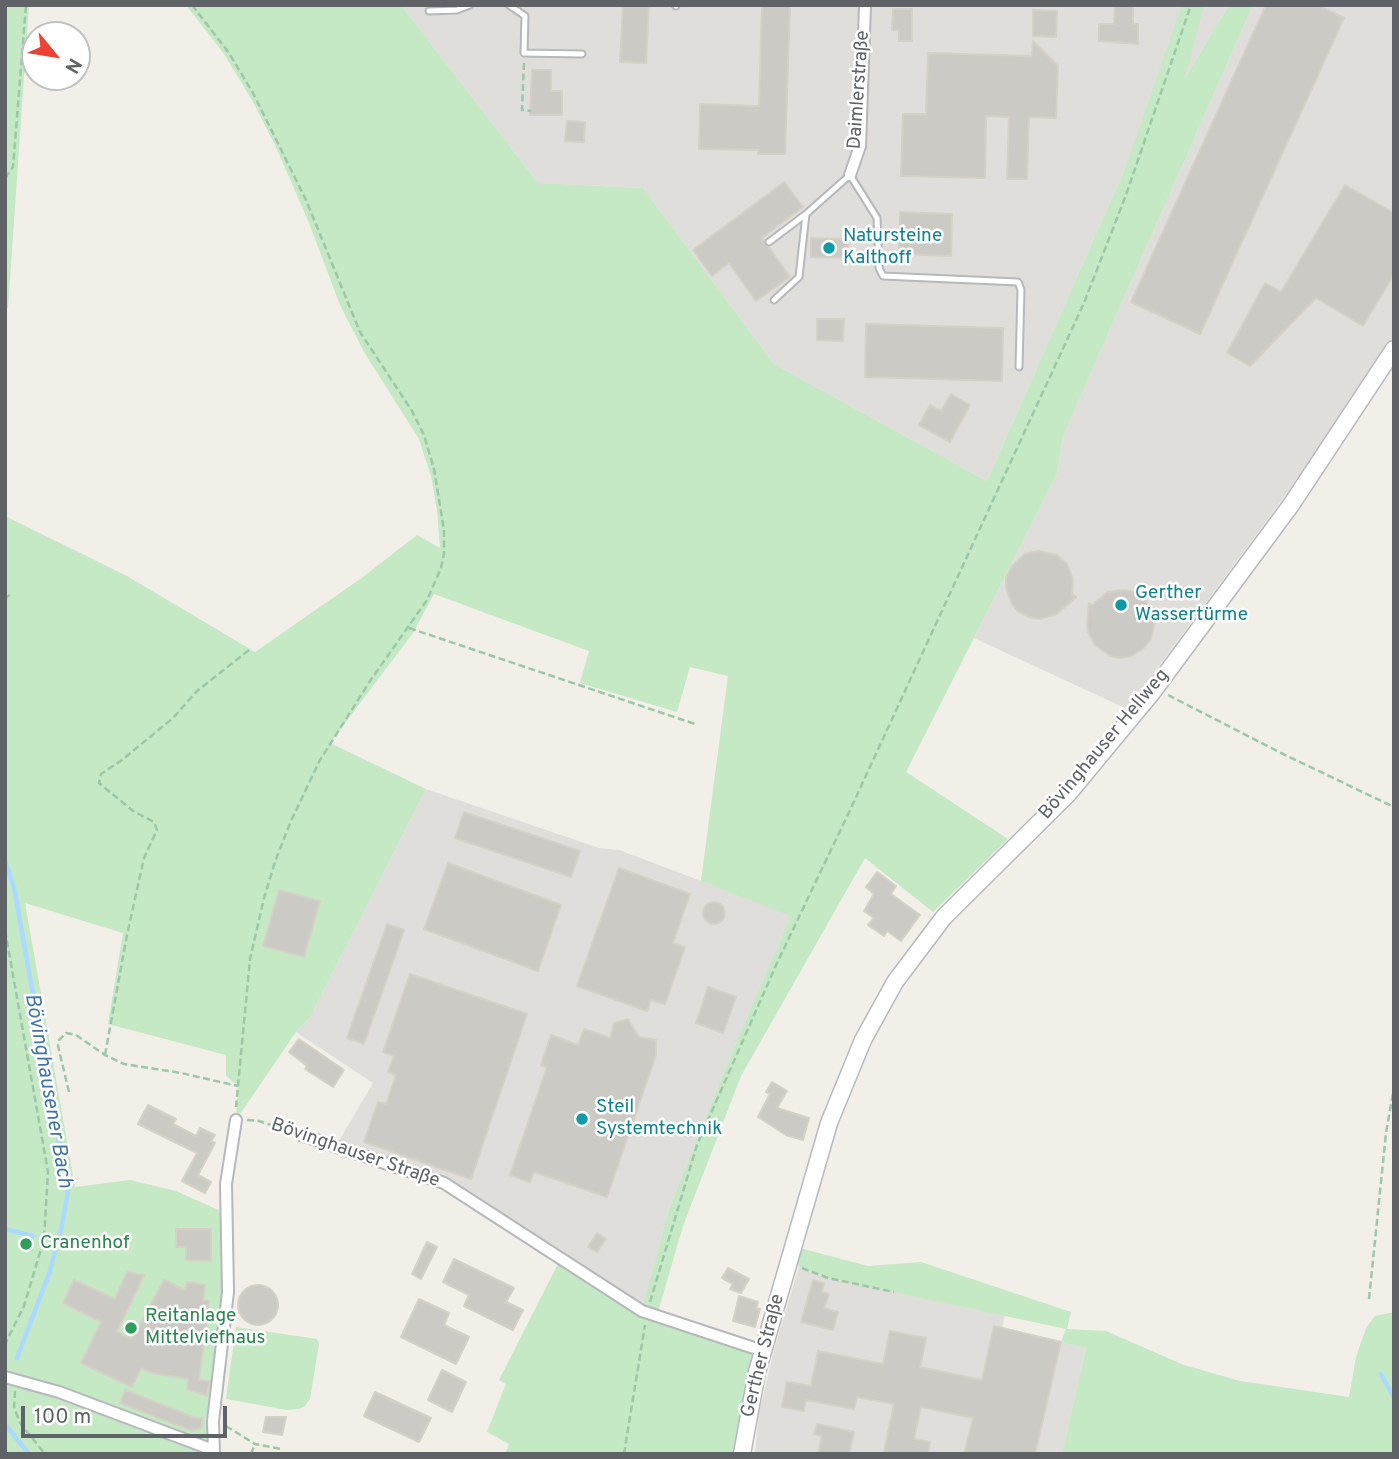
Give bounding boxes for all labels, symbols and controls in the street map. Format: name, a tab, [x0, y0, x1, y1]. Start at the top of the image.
north arrow	[21, 21, 91, 91]
street label: Daimlerstraße	[844, 30, 876, 150]
text: N	[59, 54, 86, 77]
place label: Natursteine Kalthoff	[843, 226, 942, 270]
marker: Natursteine Kalthoff	[821, 240, 837, 256]
place label: Gerther Wassertürme	[1135, 583, 1248, 627]
marker: Gerther Wassertürme	[1113, 597, 1129, 613]
street label: Bövinghauser Hellweg	[1035, 665, 1175, 825]
water label: Bövinghausener Bach	[17, 992, 77, 1190]
place label: Steil Systemtechnik	[596, 1097, 722, 1141]
marker: Steil Systemtechnik	[574, 1111, 590, 1127]
street label: Bövinghauser Straße	[268, 1114, 442, 1194]
place label: Cranenhof	[40, 1233, 129, 1255]
marker: Cranenhof	[18, 1236, 34, 1252]
street label: Gerther Straße	[738, 1292, 790, 1420]
place label: Reitanlage Mittelviefhaus	[145, 1306, 265, 1350]
marker: Reitanlage Mittelviefhaus	[123, 1320, 139, 1336]
scale bar	[24, 1392, 231, 1436]
text: 100 m	[34, 1404, 91, 1431]

